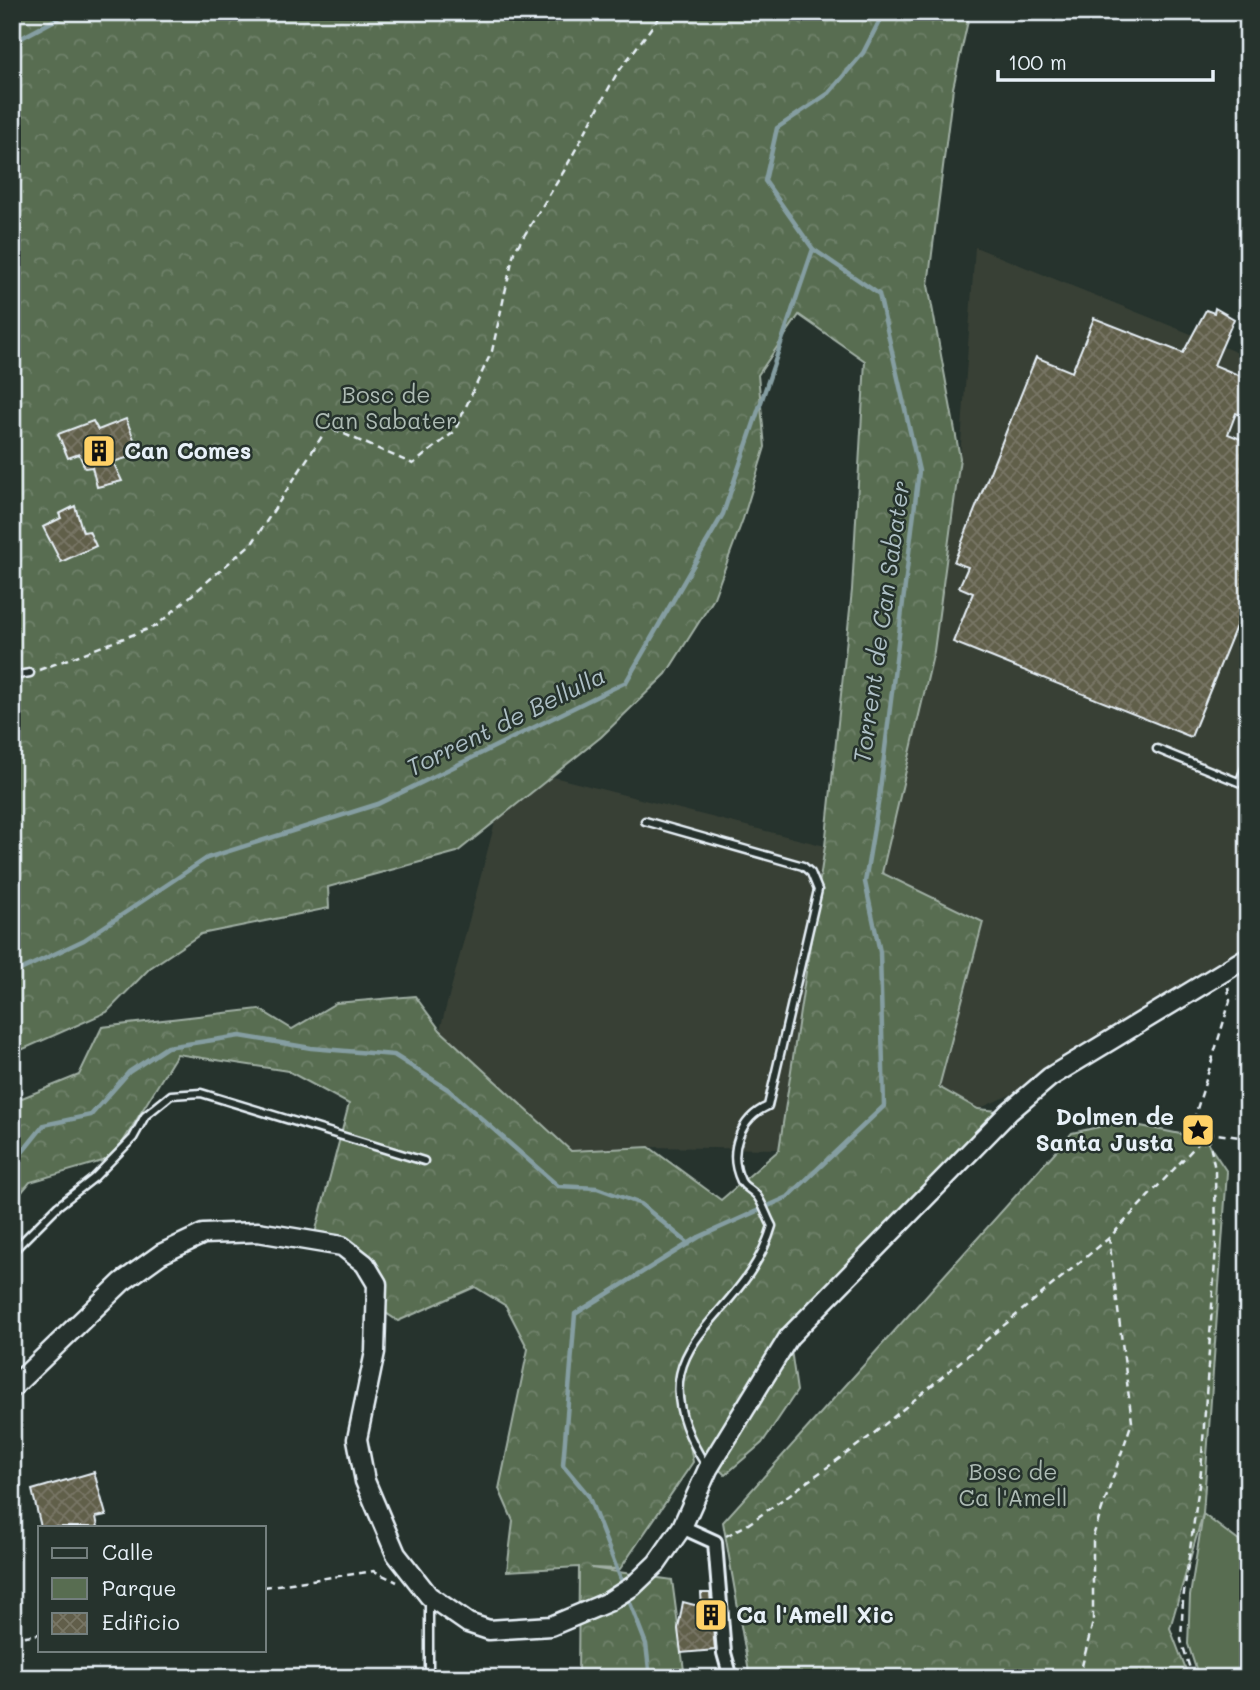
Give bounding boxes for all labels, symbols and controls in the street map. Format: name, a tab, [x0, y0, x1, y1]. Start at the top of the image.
scale bar	[998, 38, 1213, 82]
text: 100 m	[1008, 48, 1067, 75]
park label: Bosc de Can Sabater	[314, 379, 458, 435]
building icon: Can Comes	[80, 432, 118, 470]
place label: Can Comes	[124, 435, 251, 465]
water label: Torrent de Can Sabater	[845, 478, 916, 765]
water label: Torrent de Bellulla	[401, 659, 610, 782]
place label: Dolmen de Santa Justa	[1035, 1101, 1174, 1157]
place icon: Dolmen de Santa Justa	[1179, 1111, 1217, 1149]
park label: Bosc de Ca l'Amell	[959, 1456, 1068, 1512]
legend	[38, 1526, 266, 1652]
text: Calle	[102, 1538, 154, 1565]
text: Parque	[102, 1574, 176, 1601]
building icon: Ca l'Amell Xic	[692, 1596, 730, 1634]
place label: Ca l'Amell Xic	[736, 1599, 894, 1629]
text: Edificio	[102, 1608, 180, 1635]

